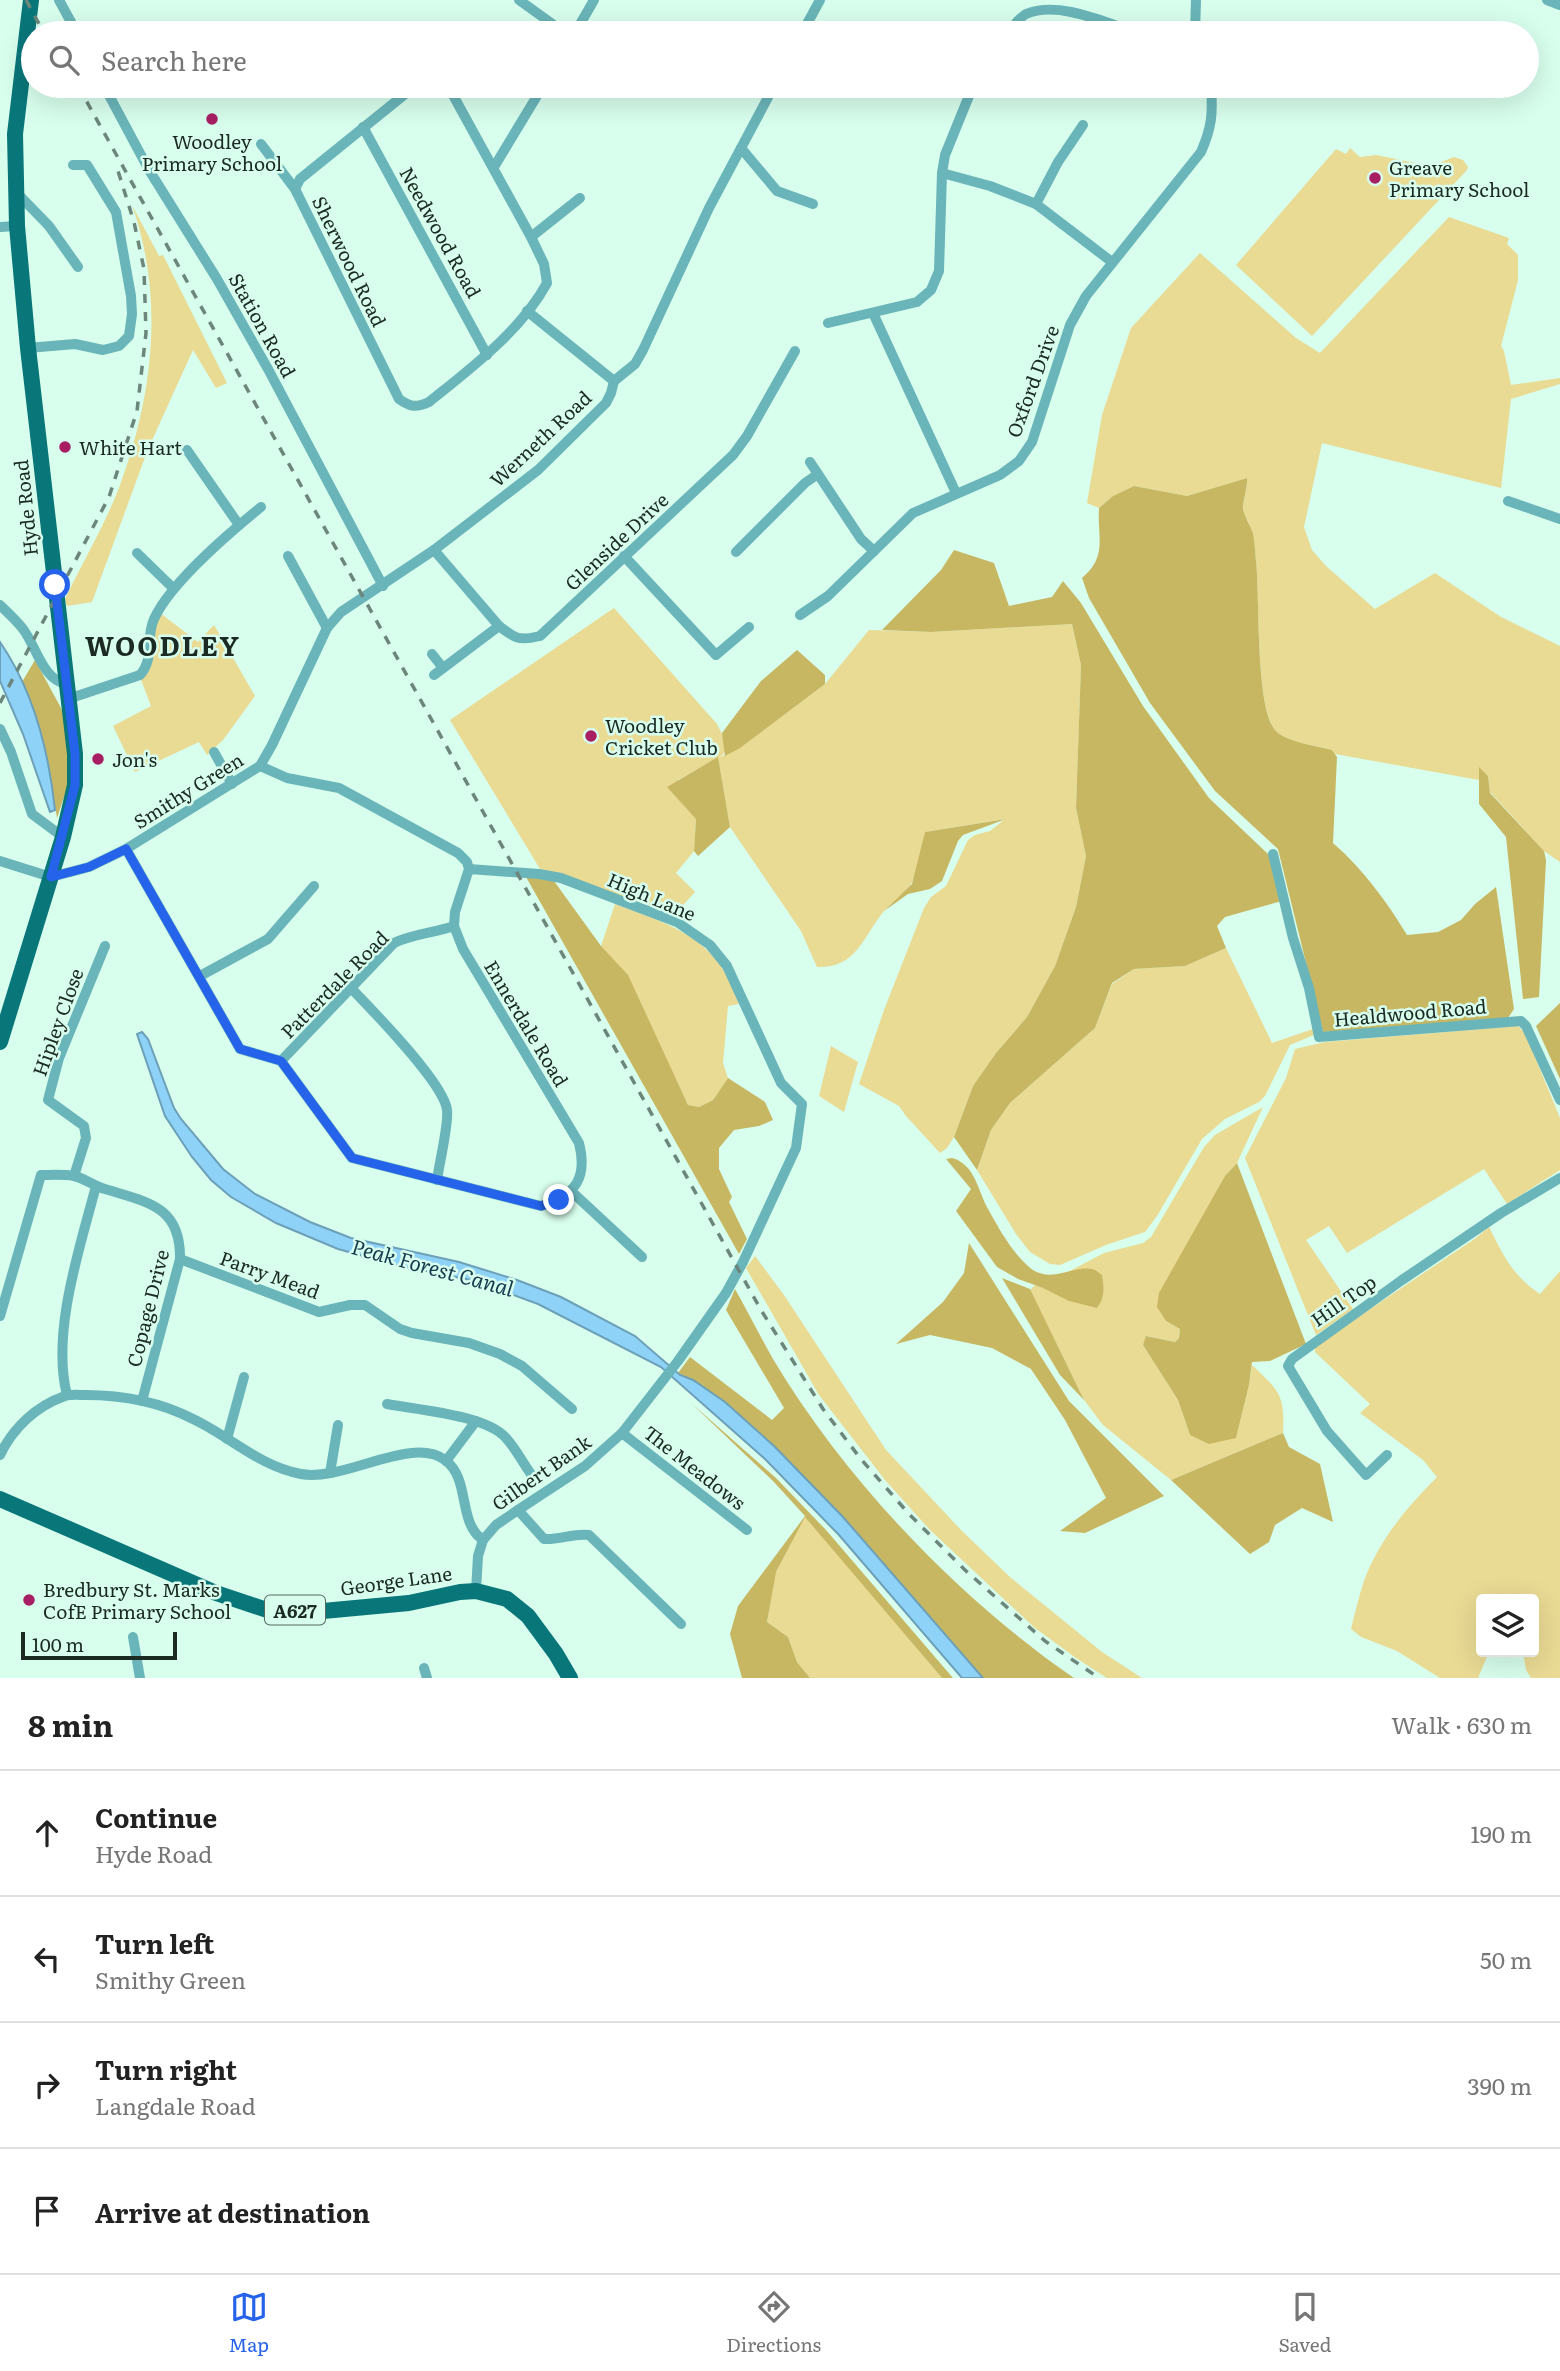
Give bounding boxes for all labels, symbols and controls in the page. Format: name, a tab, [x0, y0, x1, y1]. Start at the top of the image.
search box	[21, 21, 1539, 98]
text: Search here	[101, 40, 247, 79]
icon: search	[45, 41, 83, 79]
marker: Woodley Primary School	[204, 111, 220, 127]
place label: Woodley Primary School	[142, 127, 282, 177]
place label: Greave Primary School	[1389, 153, 1530, 203]
street label: Needwood Road	[393, 161, 489, 303]
marker: Greave Primary School	[1367, 170, 1383, 186]
street label: Sherwood Road	[306, 191, 394, 331]
street label: Station Road	[223, 268, 303, 383]
street label: Oxford Drive	[999, 321, 1065, 441]
street label: Werneth Road	[483, 383, 597, 493]
place label: White Hart	[79, 433, 182, 461]
marker: White Hart	[57, 439, 73, 455]
street label: Hyde Road	[6, 458, 44, 558]
street label: Glenside Drive	[558, 486, 674, 596]
route start	[39, 569, 70, 600]
district label: WOODLEY	[85, 625, 241, 664]
place label: Woodley Cricket Club	[605, 711, 718, 761]
marker: Woodley Cricket Club	[583, 728, 599, 744]
place label: Jon's	[112, 745, 157, 773]
street label: Smithy Green	[128, 745, 248, 835]
marker: Jon's	[90, 751, 106, 767]
street label: High Lane	[603, 865, 701, 927]
street label: Patterdale Road	[274, 923, 395, 1044]
street label: Ennerdale Road	[478, 954, 576, 1092]
street label: Hipley Close	[25, 964, 89, 1080]
street label: Healdwood Road	[1332, 991, 1488, 1033]
route end	[543, 1184, 574, 1215]
water label: Peak Forest Canal	[348, 1229, 518, 1303]
street label: Parry Mead	[216, 1243, 324, 1305]
street label: Copage Drive	[119, 1246, 175, 1370]
street label: Hill Top	[1305, 1267, 1381, 1333]
street label: The Meadows	[638, 1418, 752, 1516]
street label: Gilbert Bank	[486, 1427, 597, 1517]
street label: George Lane	[338, 1558, 454, 1602]
place label: Bredbury St. Marks CofE Primary School	[43, 1575, 231, 1625]
marker: Bredbury St. Marks CofE Primary School	[21, 1592, 37, 1608]
map controls	[1476, 1594, 1539, 1657]
button: layers	[1476, 1594, 1539, 1657]
road number: A627	[265, 1596, 325, 1624]
scale bar	[21, 1629, 177, 1661]
text: 100 m	[32, 1630, 84, 1658]
text: 8 min	[28, 1702, 113, 1746]
text: Walk · 630 m	[1391, 1707, 1532, 1741]
text: Continue	[95, 1797, 217, 1836]
icon: ahead	[28, 1814, 66, 1852]
text: 190 m	[1470, 1816, 1532, 1850]
text: Hyde Road	[95, 1836, 212, 1870]
text: Turn left	[95, 1923, 214, 1962]
icon: left	[28, 1940, 66, 1978]
text: 50 m	[1480, 1942, 1532, 1976]
text: Smithy Green	[95, 1962, 246, 1996]
text: Turn right	[95, 2049, 237, 2088]
icon: right	[28, 2066, 66, 2104]
text: 390 m	[1467, 2068, 1532, 2102]
text: Langdale Road	[95, 2088, 256, 2122]
icon: arrive	[28, 2192, 66, 2230]
text: Arrive at destination	[95, 2192, 370, 2231]
tab: Map	[229, 2288, 269, 2358]
tab: Directions	[726, 2288, 821, 2358]
tab: Saved	[1278, 2288, 1331, 2358]

